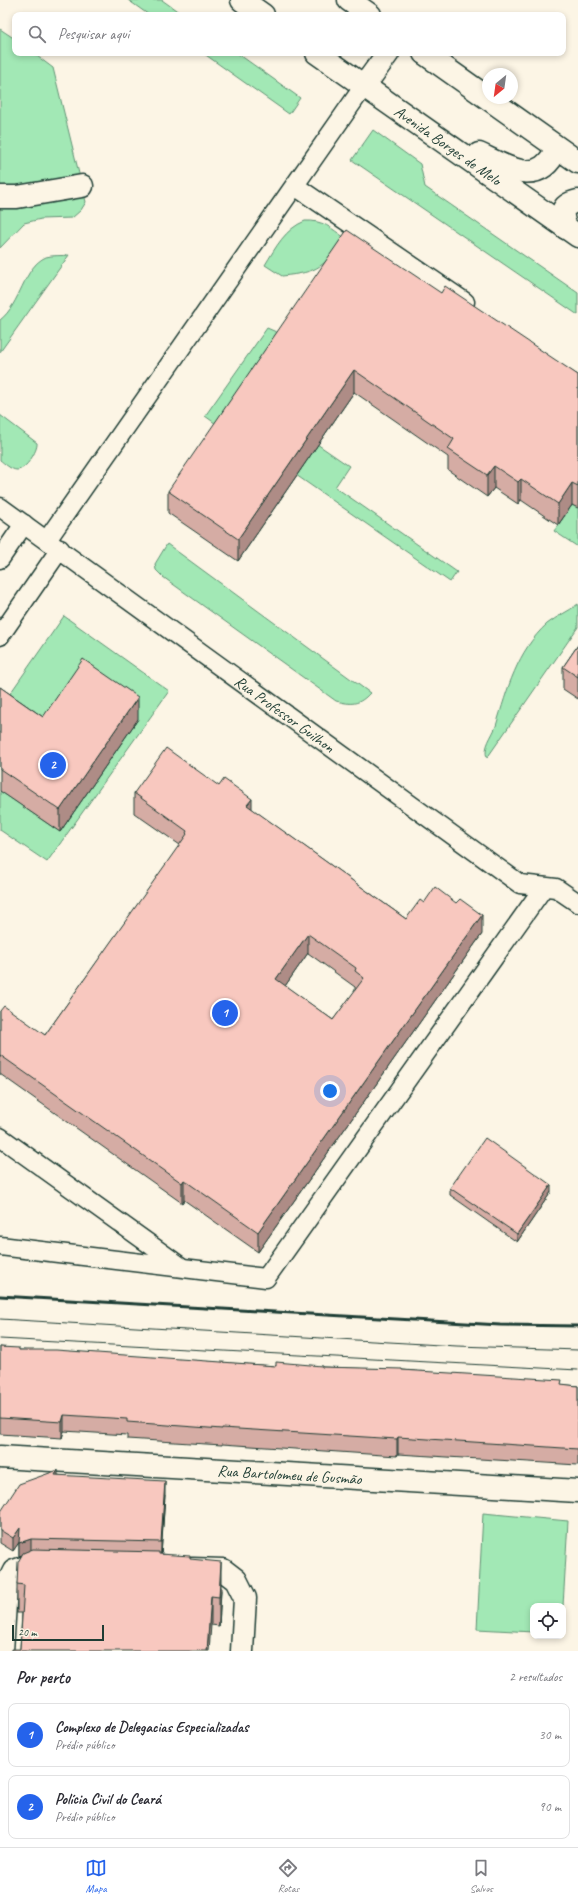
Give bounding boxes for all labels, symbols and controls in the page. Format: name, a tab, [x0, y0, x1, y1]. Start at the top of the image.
search box	[12, 12, 566, 56]
icon: search	[26, 23, 48, 45]
text: Pesquisar aqui	[58, 25, 129, 44]
north arrow	[482, 68, 518, 104]
street label: Avenida Borges de Melo	[390, 101, 507, 191]
street label: Rua Professor Guilhon	[230, 671, 339, 758]
pin: 2	[40, 750, 66, 780]
pin: 1	[212, 998, 238, 1028]
your location	[320, 1081, 340, 1101]
street label: Rua Bartolomeu de Gusmão	[217, 1461, 363, 1489]
map controls	[530, 1603, 566, 1639]
button: locate	[530, 1603, 566, 1639]
scale bar	[12, 1623, 104, 1642]
text: 20 m	[18, 1625, 37, 1639]
text: Por perto	[16, 1667, 70, 1688]
text: 2 resultados	[509, 1669, 562, 1685]
text: Complexo de Delegacias Especializadas	[55, 1718, 248, 1737]
text: 1	[27, 1727, 33, 1743]
text: 30 m	[539, 1727, 561, 1743]
text: Prédio público	[55, 1737, 115, 1753]
text: Polícia Civil do Ceará	[55, 1790, 161, 1809]
text: 2	[27, 1799, 33, 1815]
text: 90 m	[539, 1799, 561, 1815]
text: Prédio público	[55, 1809, 115, 1825]
tab: Mapa	[85, 1857, 107, 1895]
tab: Rotas	[277, 1857, 299, 1895]
tab: Salvos	[470, 1857, 493, 1895]

